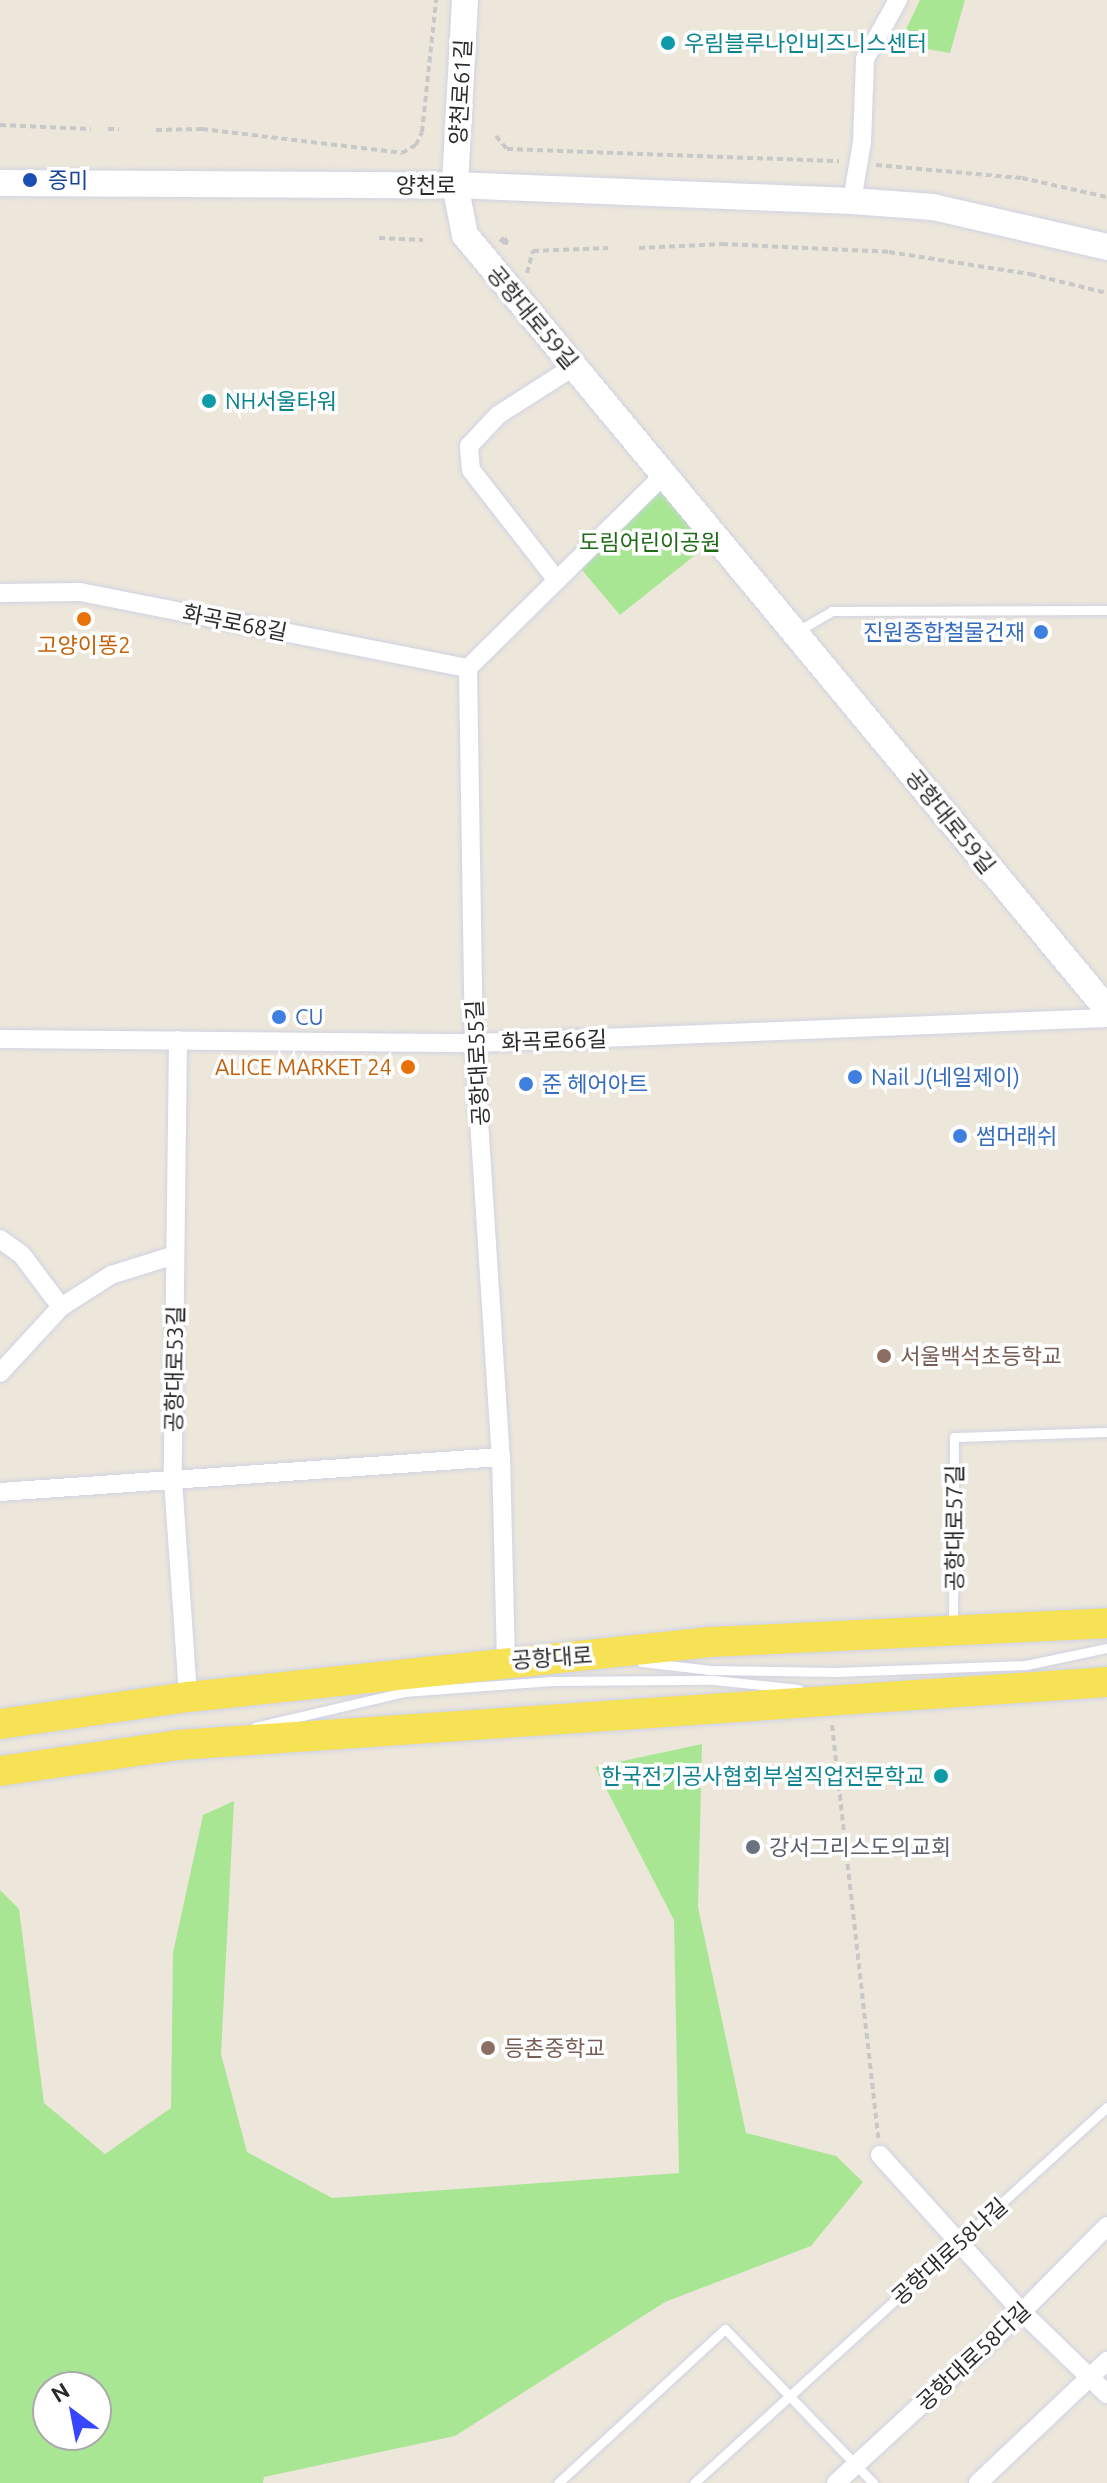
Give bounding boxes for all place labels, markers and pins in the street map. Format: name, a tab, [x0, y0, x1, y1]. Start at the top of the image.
place label: 우림블루나인비즈니스센터	[684, 30, 927, 56]
marker: 우림블루나인비즈니스센터	[659, 34, 677, 52]
place label: 증미	[48, 167, 88, 193]
marker: 증미	[19, 169, 41, 191]
place label: NH서울타워	[225, 388, 337, 414]
marker: NH서울타워	[200, 392, 218, 410]
marker: 고양이똥2	[75, 610, 93, 628]
place label: 진원종합철물건재	[863, 619, 1025, 645]
marker: 진원종합철물건재	[1032, 623, 1050, 641]
place label: 고양이똥2	[37, 632, 131, 658]
place label: CU	[295, 1004, 324, 1030]
marker: CU	[270, 1008, 288, 1026]
place label: ALICE MARKET 24	[215, 1054, 392, 1080]
marker: ALICE MARKET 24	[399, 1058, 417, 1076]
place label: Nail J(네일제이)	[871, 1064, 1020, 1090]
marker: Nail J(네일제이)	[846, 1068, 864, 1086]
place label: 준 헤어아트	[542, 1071, 648, 1097]
marker: 준 헤어아트	[517, 1075, 535, 1093]
place label: 썸머래쉬	[976, 1123, 1057, 1149]
marker: 썸머래쉬	[951, 1127, 969, 1145]
place label: 서울백석초등학교	[900, 1343, 1062, 1369]
marker: 서울백석초등학교	[875, 1347, 893, 1365]
place label: 한국전기공사협회부설직업전문학교	[601, 1763, 925, 1789]
marker: 한국전기공사협회부설직업전문학교	[932, 1767, 950, 1785]
place label: 강서그리스도의교회	[769, 1834, 951, 1860]
marker: 강서그리스도의교회	[744, 1838, 762, 1856]
place label: 등촌중학교	[504, 2035, 605, 2061]
marker: 등촌중학교	[479, 2039, 497, 2057]

